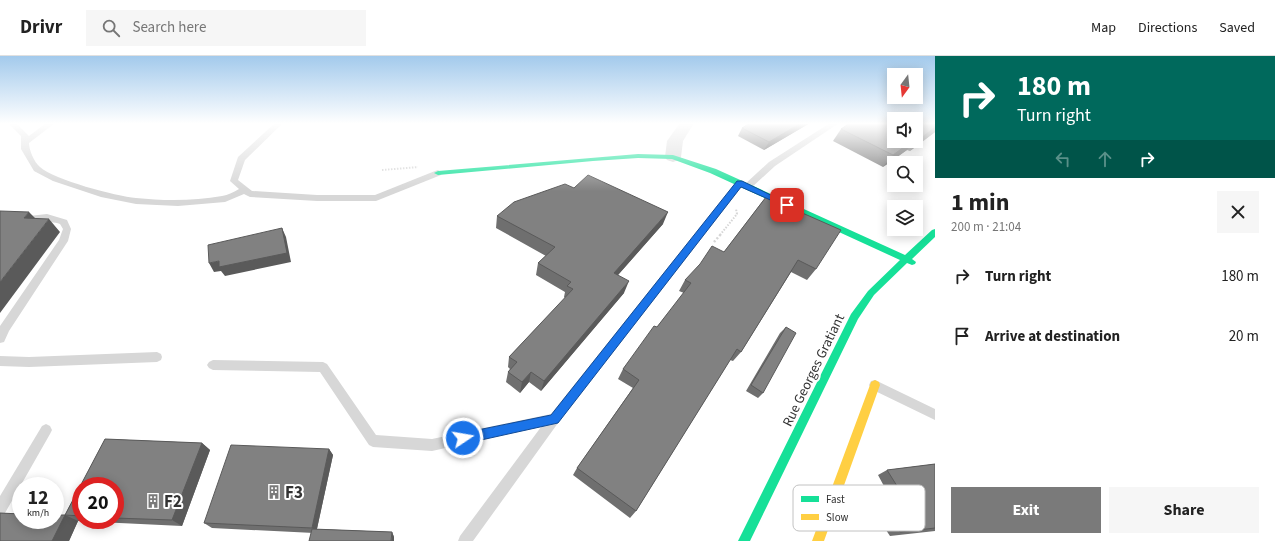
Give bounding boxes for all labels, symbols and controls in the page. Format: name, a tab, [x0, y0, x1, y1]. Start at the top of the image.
search box	[86, 10, 366, 46]
text: Drivr	[20, 14, 62, 41]
icon: search	[100, 17, 122, 39]
text: Search here	[132, 17, 206, 38]
text: Map	[1091, 18, 1116, 38]
text: Directions	[1138, 18, 1197, 38]
text: Saved	[1219, 18, 1255, 38]
text: 180 m	[1017, 66, 1091, 106]
north arrow	[887, 68, 923, 104]
map controls	[887, 68, 923, 236]
icon: right	[951, 72, 1003, 124]
text: Turn right	[1017, 103, 1091, 128]
button: sound	[887, 112, 923, 148]
icon: left	[1052, 148, 1074, 170]
icon: ahead	[1094, 148, 1116, 170]
icon: right	[1136, 148, 1158, 170]
button: search	[887, 156, 923, 192]
text: 1 min	[951, 185, 1009, 220]
pin	[770, 188, 804, 222]
button: close	[1217, 191, 1259, 233]
icon: arrive	[776, 194, 798, 216]
button: layers	[887, 200, 923, 236]
text: 200 m · 21:04	[951, 218, 1021, 236]
icon: right	[951, 265, 973, 287]
text: Turn right	[985, 266, 1051, 287]
text: 180 m	[1221, 266, 1259, 287]
street label: Rue Georges Gratiant	[778, 310, 850, 430]
icon: arrive	[951, 325, 973, 347]
text: Arrive at destination	[985, 326, 1120, 347]
text: 20 m	[1229, 326, 1259, 347]
position arrow	[442, 417, 484, 459]
speed limit sign: 20	[72, 477, 124, 529]
place label: F3	[285, 481, 303, 505]
text: 12	[27, 484, 49, 512]
building icon: F3	[266, 484, 282, 500]
legend	[793, 485, 925, 531]
button: Exit	[951, 487, 1101, 533]
button: Share	[1109, 487, 1259, 533]
place label: F2	[164, 490, 182, 514]
text: Fast	[826, 492, 845, 507]
building icon: F2	[145, 493, 161, 509]
text: km/h	[27, 506, 49, 520]
text: Slow	[826, 510, 849, 525]

